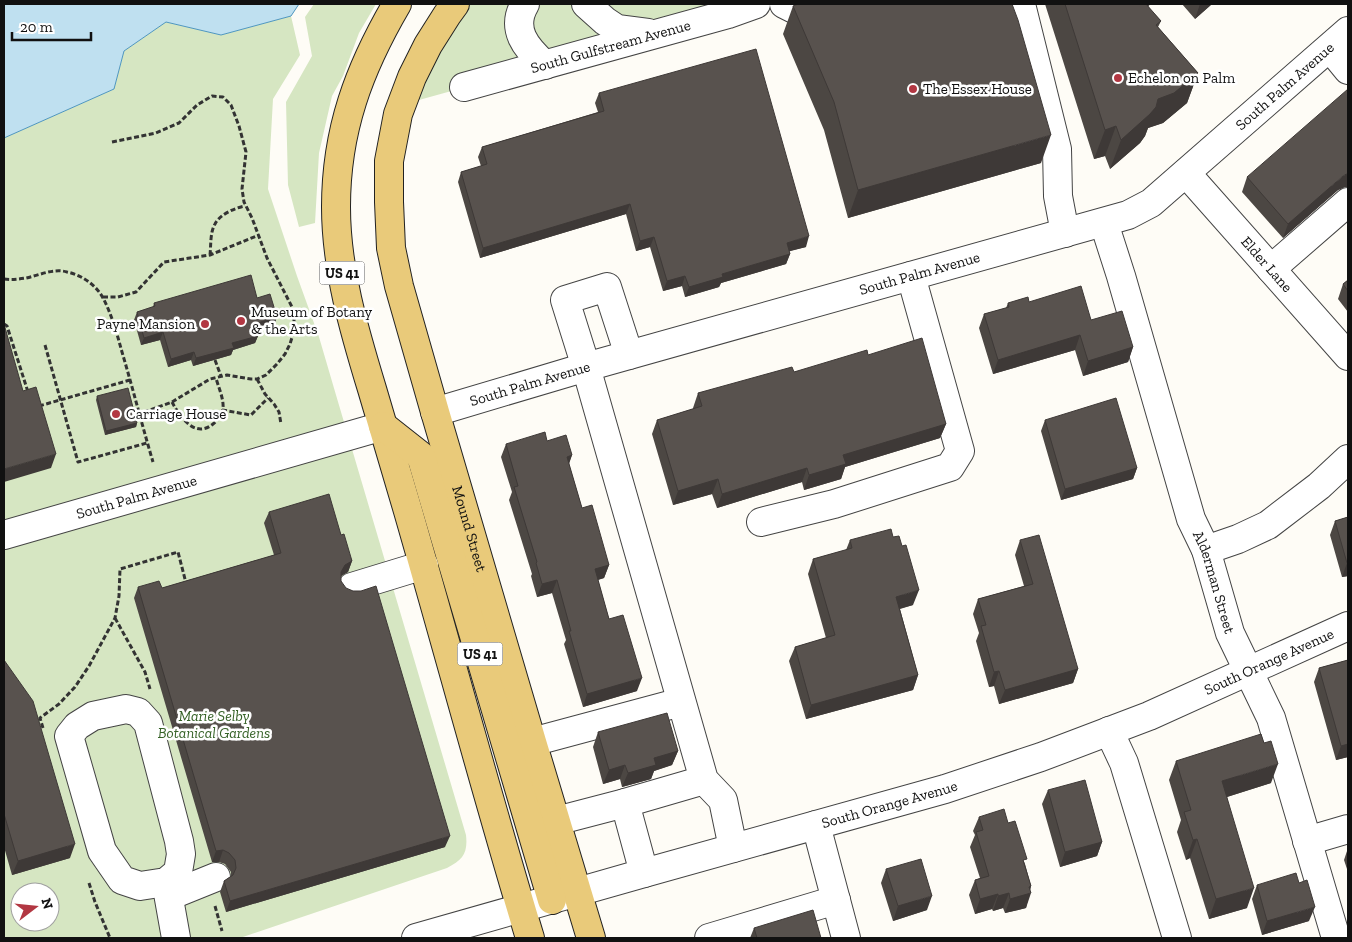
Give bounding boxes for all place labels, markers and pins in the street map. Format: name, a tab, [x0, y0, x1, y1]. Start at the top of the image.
place label: Echelon on Palm	[1128, 69, 1235, 87]
marker: Echelon on Palm	[1112, 72, 1124, 84]
place label: The Essex House	[923, 80, 1032, 98]
marker: The Essex House	[907, 83, 919, 95]
place label: Museum of Botany & the Arts	[251, 303, 372, 338]
place label: Payne Mansion	[97, 315, 195, 333]
marker: Museum of Botany & the Arts	[235, 315, 247, 327]
marker: Payne Mansion	[199, 318, 211, 330]
place label: Carriage House	[126, 405, 226, 423]
marker: Carriage House	[110, 408, 122, 420]

